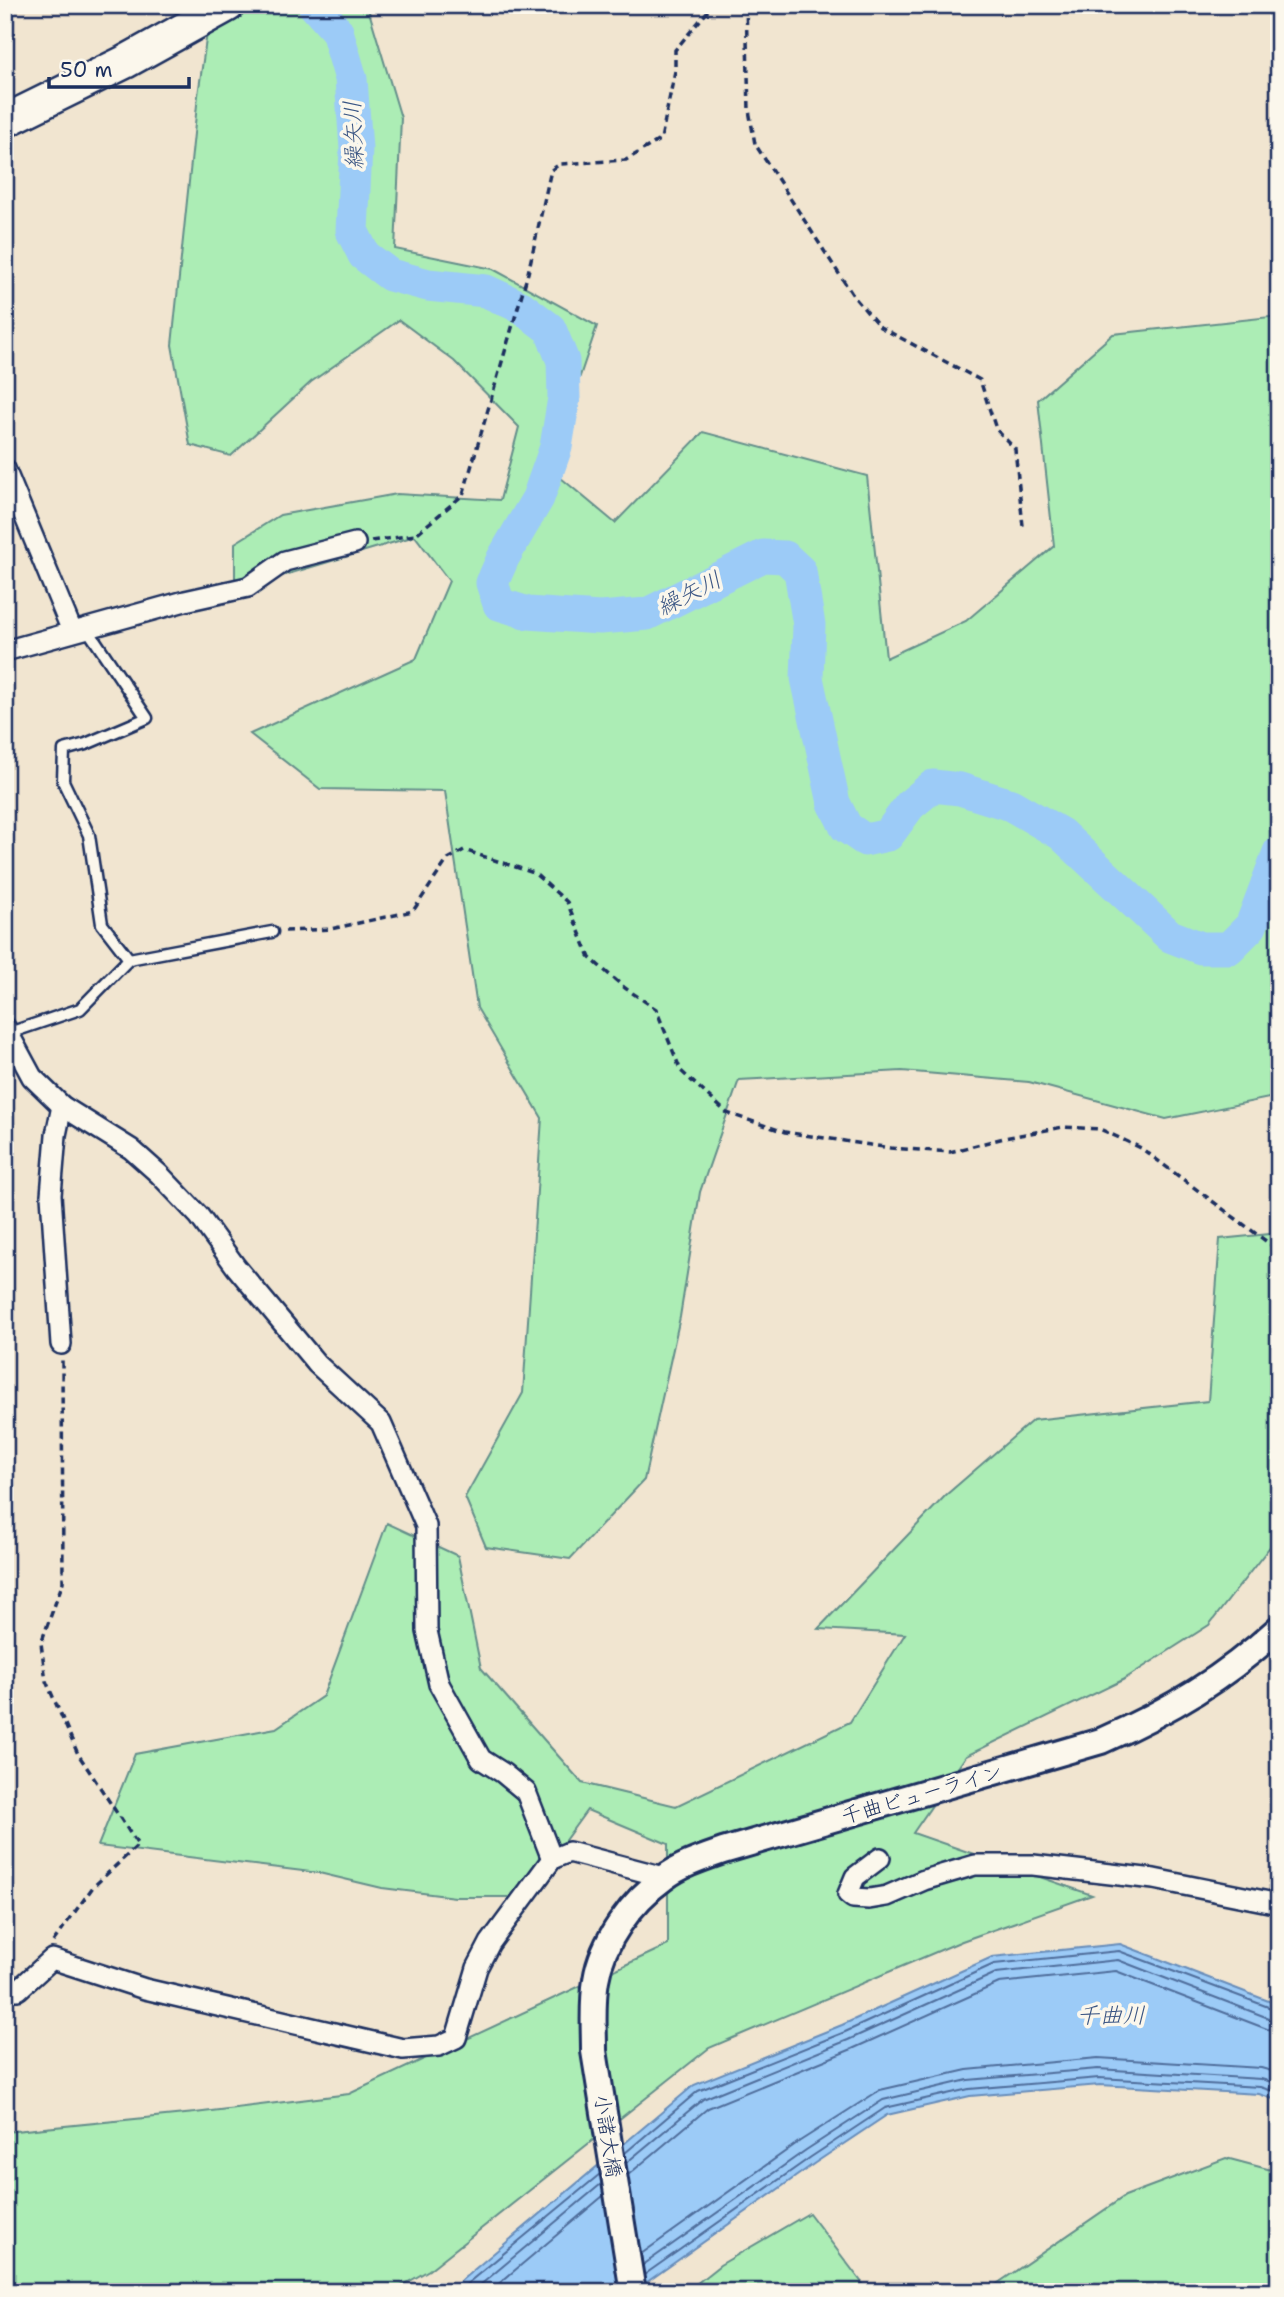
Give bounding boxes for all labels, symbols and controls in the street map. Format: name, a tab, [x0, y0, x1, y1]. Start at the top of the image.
scale bar	[49, 46, 189, 90]
text: 50 m	[60, 56, 113, 84]
water label: 繰矢川	[337, 100, 369, 170]
water label: 繰矢川	[651, 564, 727, 622]
street label: 千曲ビューライン	[838, 1758, 1006, 1830]
water label: 千曲川	[1077, 2000, 1146, 2030]
street label: 小諸大橋	[588, 2092, 628, 2180]

